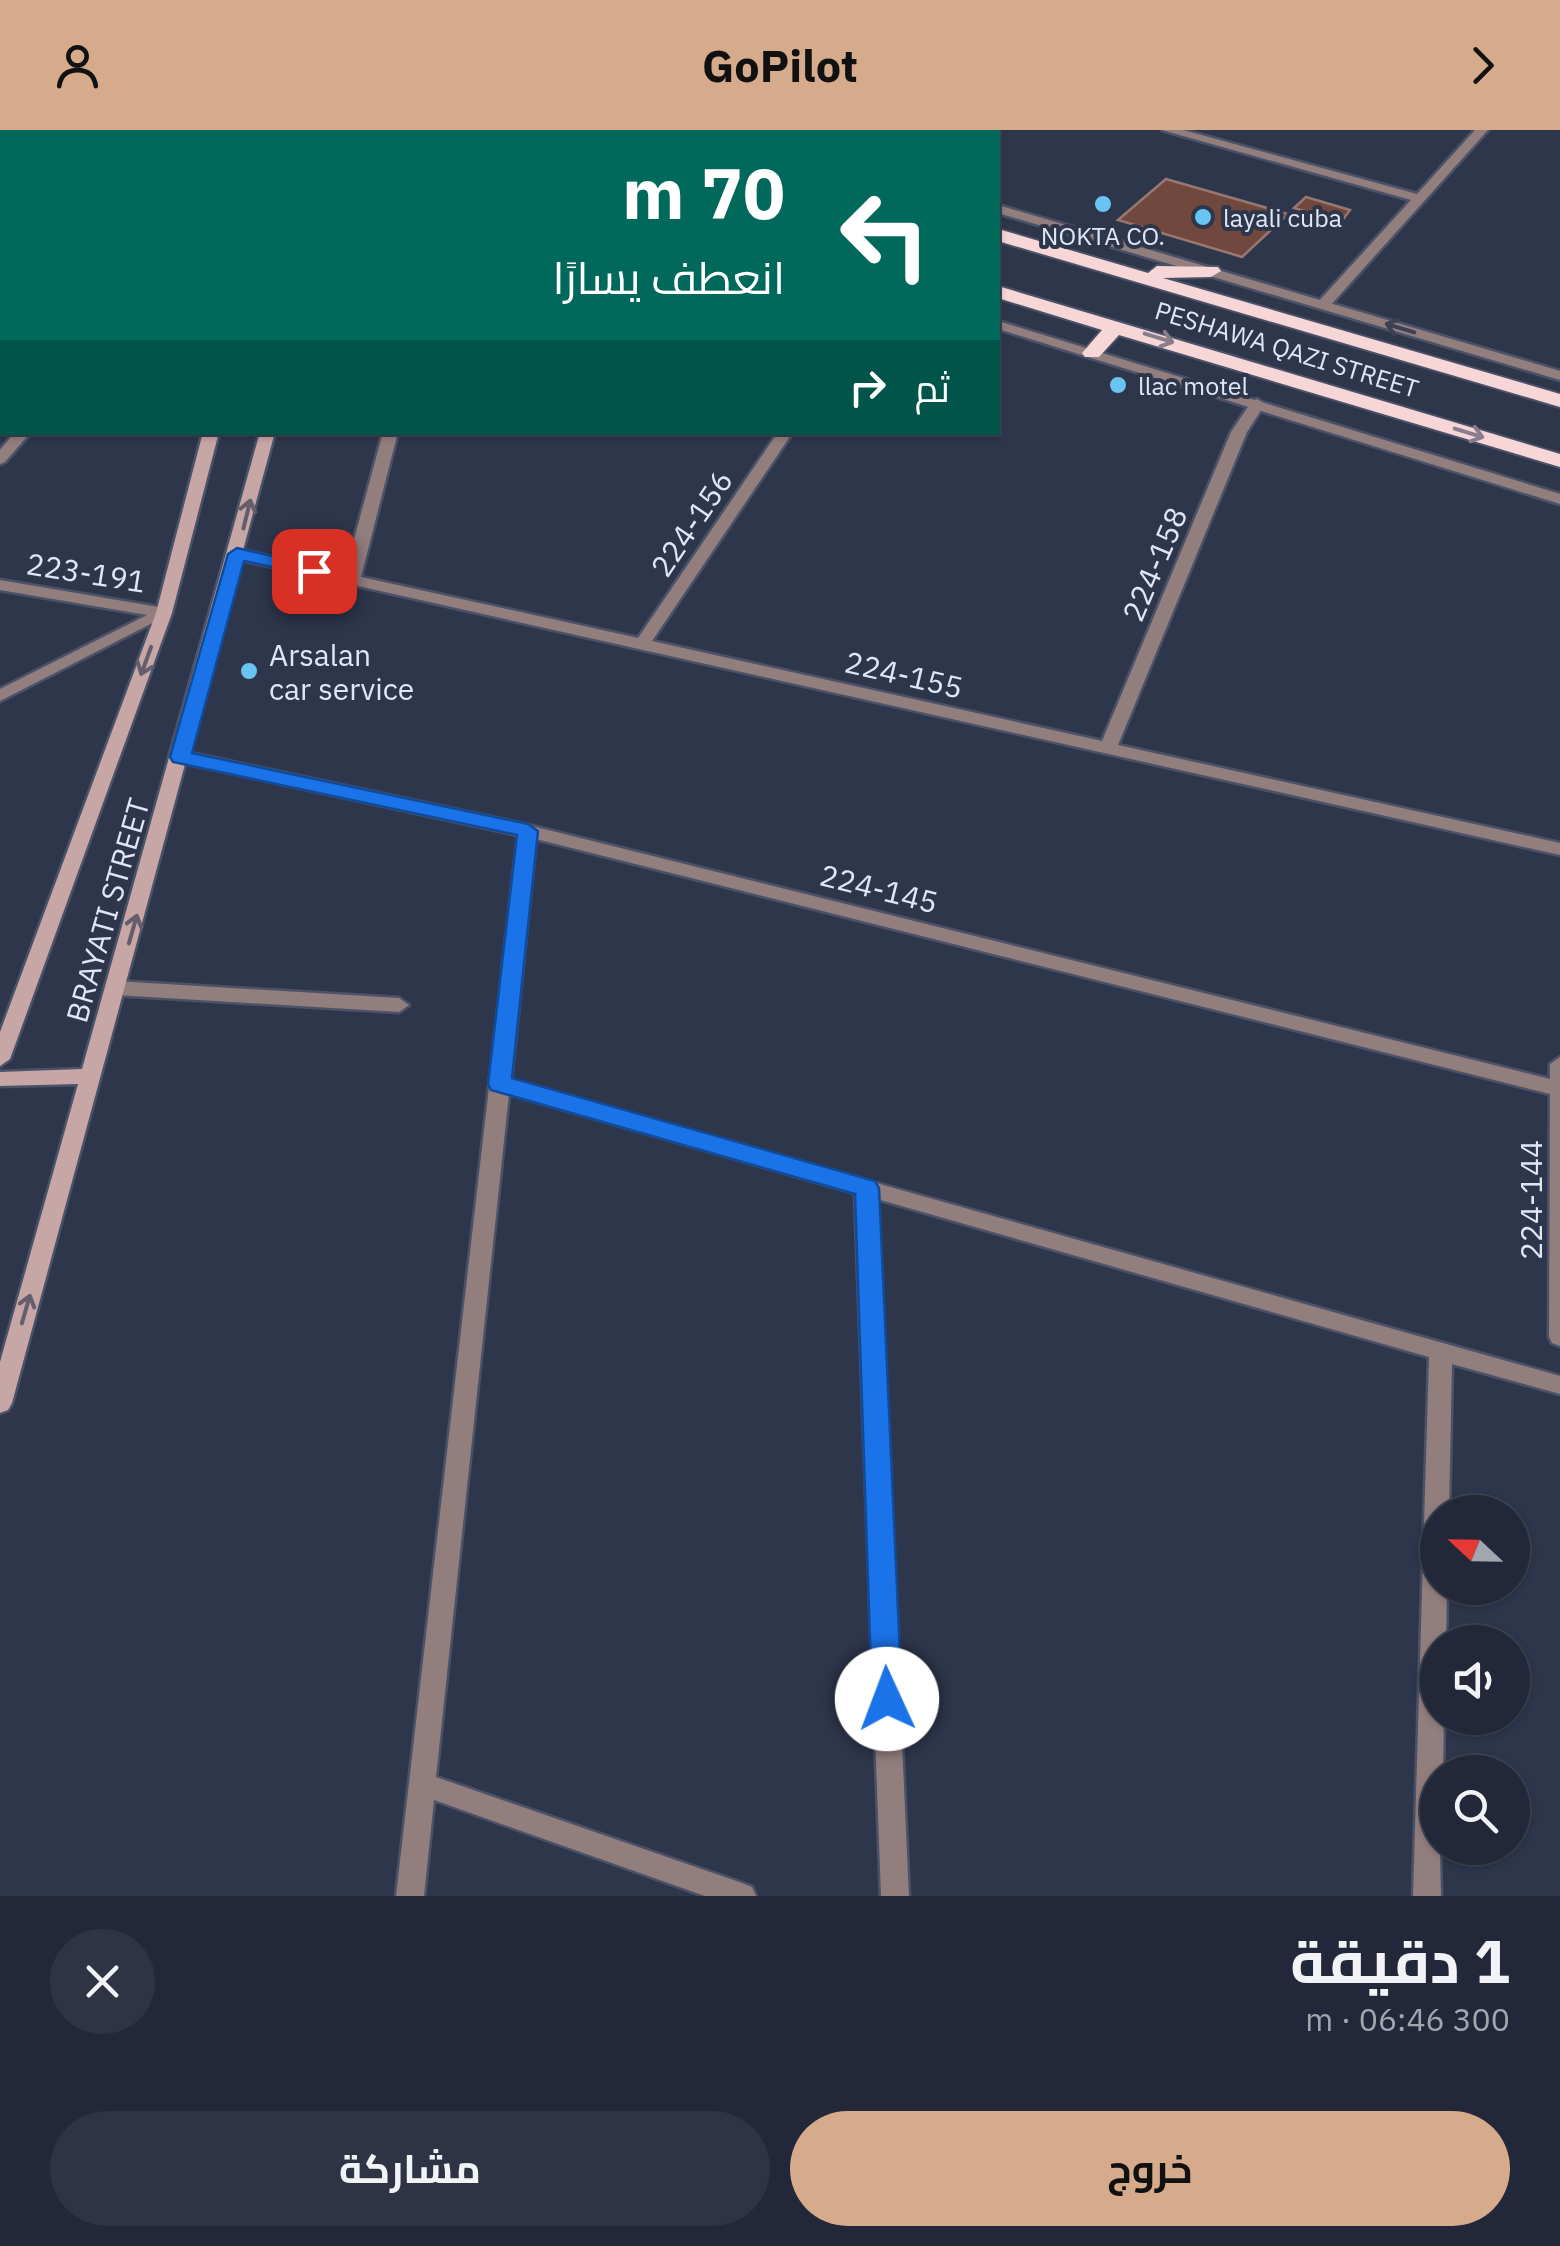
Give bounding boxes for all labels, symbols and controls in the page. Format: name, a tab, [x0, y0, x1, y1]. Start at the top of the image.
text: GoPilot	[702, 36, 858, 94]
icon: person	[50, 38, 105, 93]
icon: forward	[1455, 38, 1510, 93]
text: 70 m	[622, 147, 785, 238]
icon: left	[820, 170, 950, 300]
marker: NOKTA CO.	[1092, 193, 1114, 215]
place label: layali cuba	[1223, 201, 1342, 234]
marker: layali cuba	[1192, 206, 1214, 228]
place label: NOKTA CO.	[1041, 219, 1165, 252]
text: انعطف يسارًا	[553, 248, 785, 306]
street label: PESHAWA QAZI STREET	[1151, 293, 1423, 405]
one-way arrow	[1384, 318, 1416, 336]
one-way arrow	[1142, 330, 1174, 348]
icon: right	[840, 360, 895, 415]
text: ثم	[915, 363, 950, 412]
place label: llac motel	[1138, 369, 1249, 402]
marker: llac motel	[1107, 374, 1129, 396]
one-way arrow	[1453, 425, 1485, 443]
street label: 224-156	[641, 462, 741, 584]
one-way arrow	[239, 499, 257, 531]
street label: 224-158	[1113, 501, 1195, 627]
pin	[272, 529, 357, 614]
street label: 223-191	[24, 543, 148, 601]
icon: arrive	[287, 544, 342, 599]
place label: Arsalan car service	[269, 635, 414, 708]
street label: 224-155	[841, 642, 967, 706]
one-way arrow	[136, 644, 154, 675]
marker: Arsalan car service	[238, 660, 260, 682]
street label: BRAYATI STREET	[56, 793, 158, 1027]
street label: 224-145	[816, 855, 942, 921]
one-way arrow	[124, 913, 143, 945]
street label: 224-144	[1511, 1140, 1550, 1260]
one-way arrow	[18, 1294, 37, 1325]
north arrow	[1420, 1495, 1530, 1605]
map controls	[1420, 1495, 1530, 1865]
button: sound	[1420, 1625, 1530, 1735]
position arrow	[835, 1647, 939, 1751]
button: search	[1420, 1755, 1530, 1865]
text: 1 دقيقة	[1290, 1921, 1510, 2000]
button: close	[50, 1929, 155, 2034]
text: 300 m · 06:46	[1305, 1998, 1510, 2040]
button: مشاركة	[50, 2111, 770, 2226]
button: خروج	[790, 2111, 1510, 2226]

